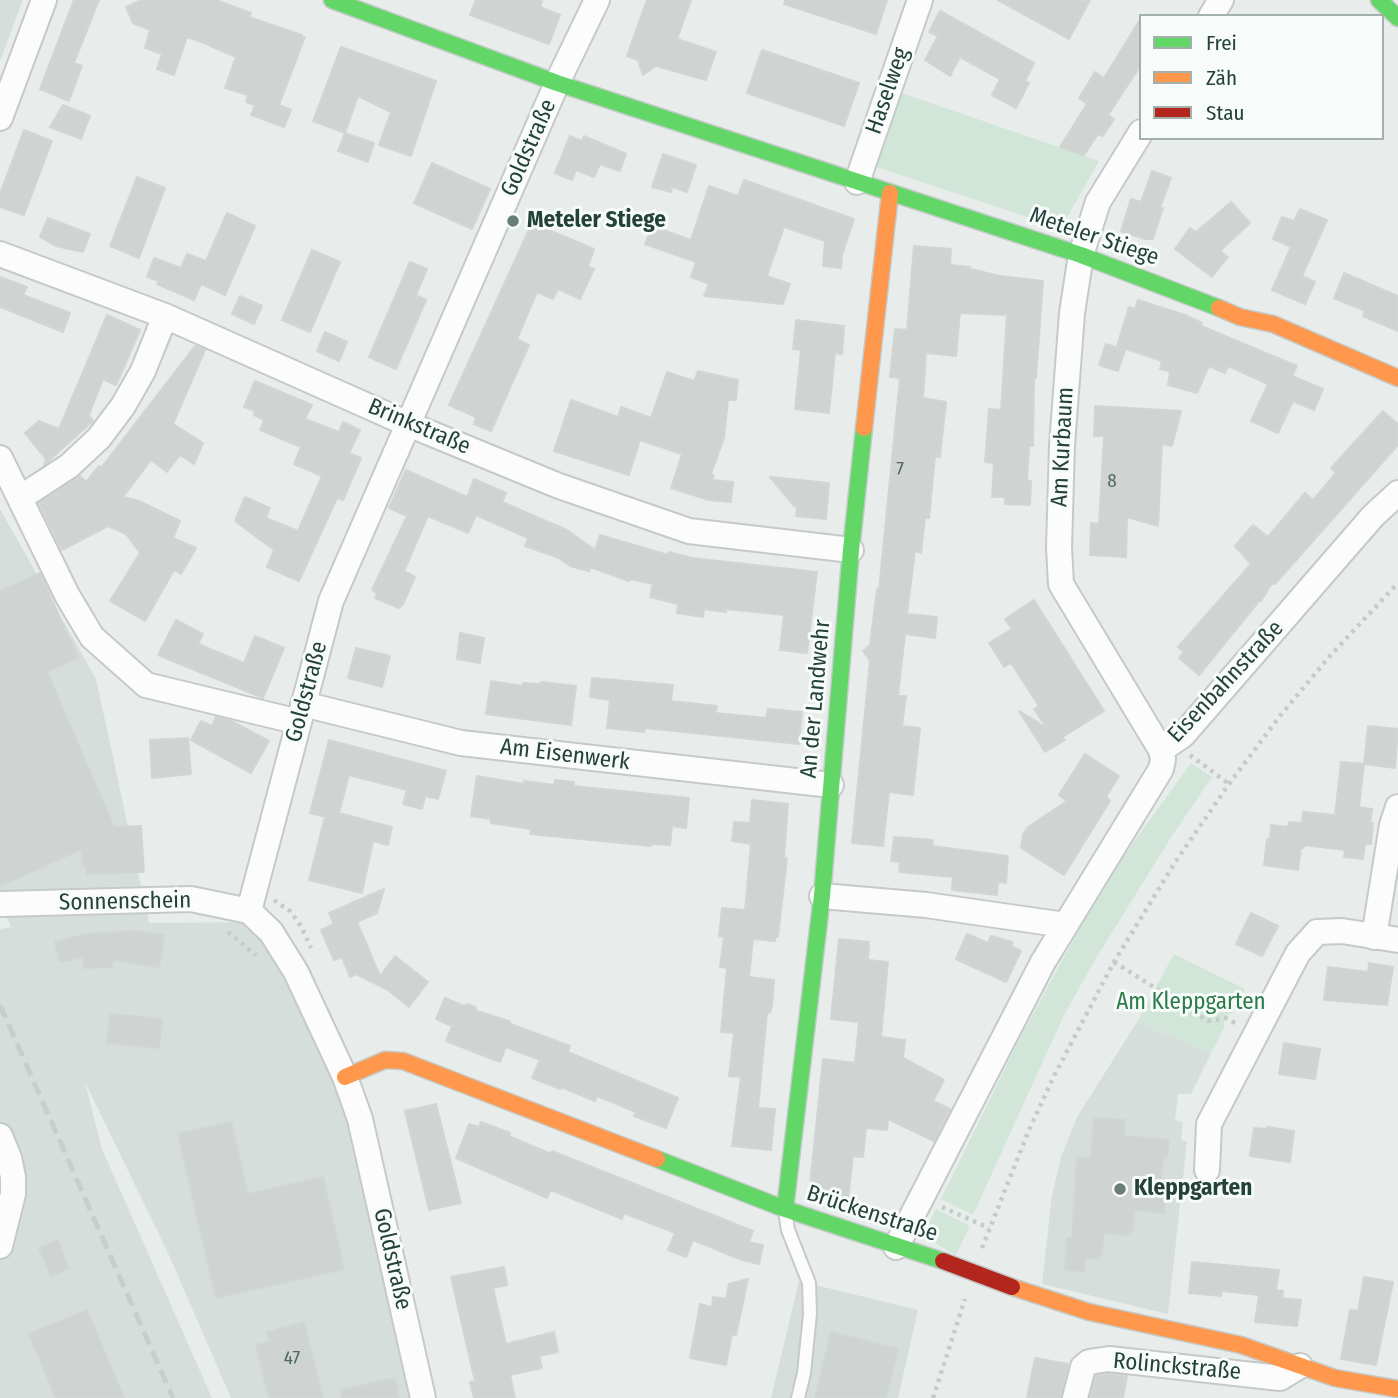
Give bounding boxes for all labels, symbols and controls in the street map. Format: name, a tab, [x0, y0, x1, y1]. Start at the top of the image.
legend	[1139, 14, 1384, 140]
text: Frei	[1206, 30, 1237, 56]
street label: Haselweg	[860, 44, 916, 138]
text: Zäh	[1206, 65, 1237, 91]
street label: Goldstraße	[495, 95, 563, 201]
text: Stau	[1206, 100, 1244, 126]
street label: Meteler Stiege	[1026, 202, 1162, 272]
place label: Meteler Stiege	[527, 207, 666, 235]
marker: Meteler Stiege	[505, 213, 521, 229]
street label: Am Kurbaum	[1046, 386, 1080, 508]
street label: Brinkstraße	[364, 393, 474, 461]
house number: 7	[896, 459, 904, 481]
house number: 8	[1107, 471, 1117, 493]
street label: Eisenbahnstraße	[1162, 615, 1290, 749]
street label: An der Landwehr	[795, 619, 837, 779]
street label: Goldstraße	[280, 639, 334, 745]
street label: Am Eisenwerk	[499, 733, 631, 777]
street label: Sonnenschein	[59, 887, 191, 917]
park label: Am Kleppgarten	[1116, 989, 1266, 1017]
place label: Kleppgarten	[1134, 1175, 1252, 1203]
street label: Brückenstraße	[803, 1180, 941, 1248]
marker: Kleppgarten	[1112, 1181, 1128, 1197]
street label: Goldstraße	[367, 1206, 417, 1312]
house number: 47	[284, 1348, 300, 1370]
street label: Rolinckstraße	[1112, 1348, 1242, 1386]

